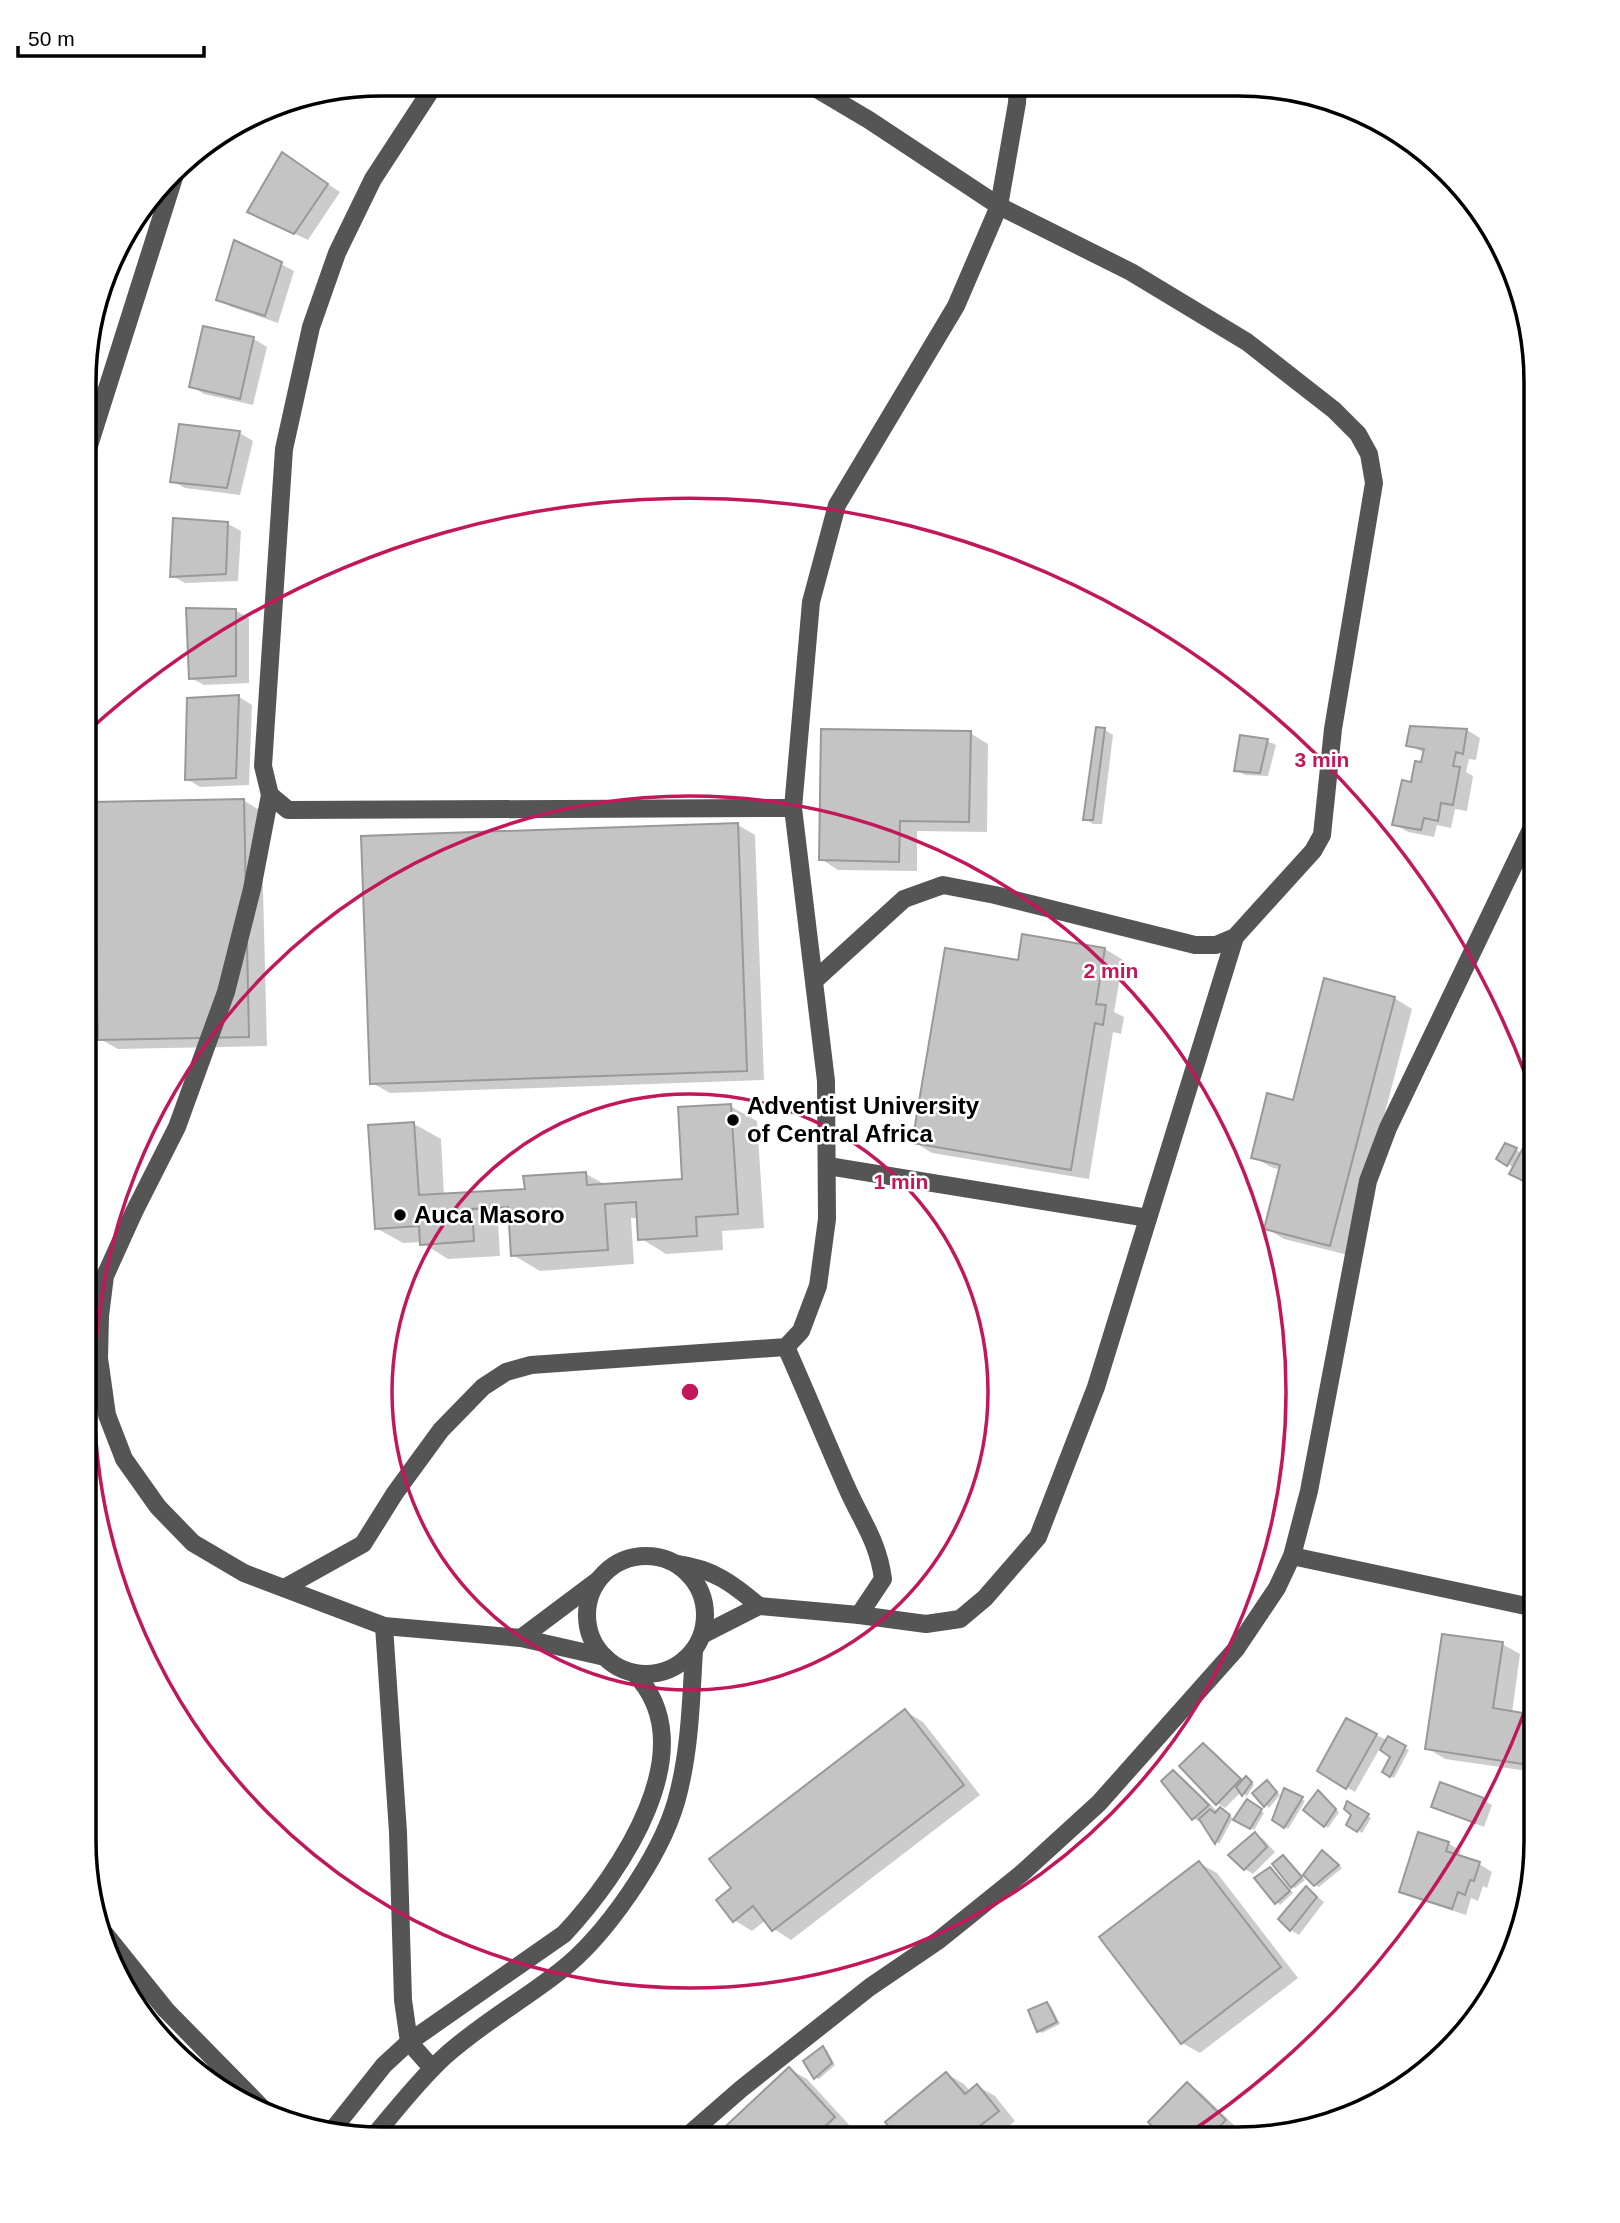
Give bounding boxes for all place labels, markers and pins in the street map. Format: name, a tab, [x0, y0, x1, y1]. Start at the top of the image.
place label: Adventist University of Central Africa	[747, 1092, 980, 1147]
marker: Adventist University of Central Africa	[725, 1112, 741, 1128]
place label: Auca Masoro	[414, 1201, 565, 1228]
marker: Auca Masoro	[392, 1207, 408, 1223]
centre of rings	[678, 1380, 702, 1404]

